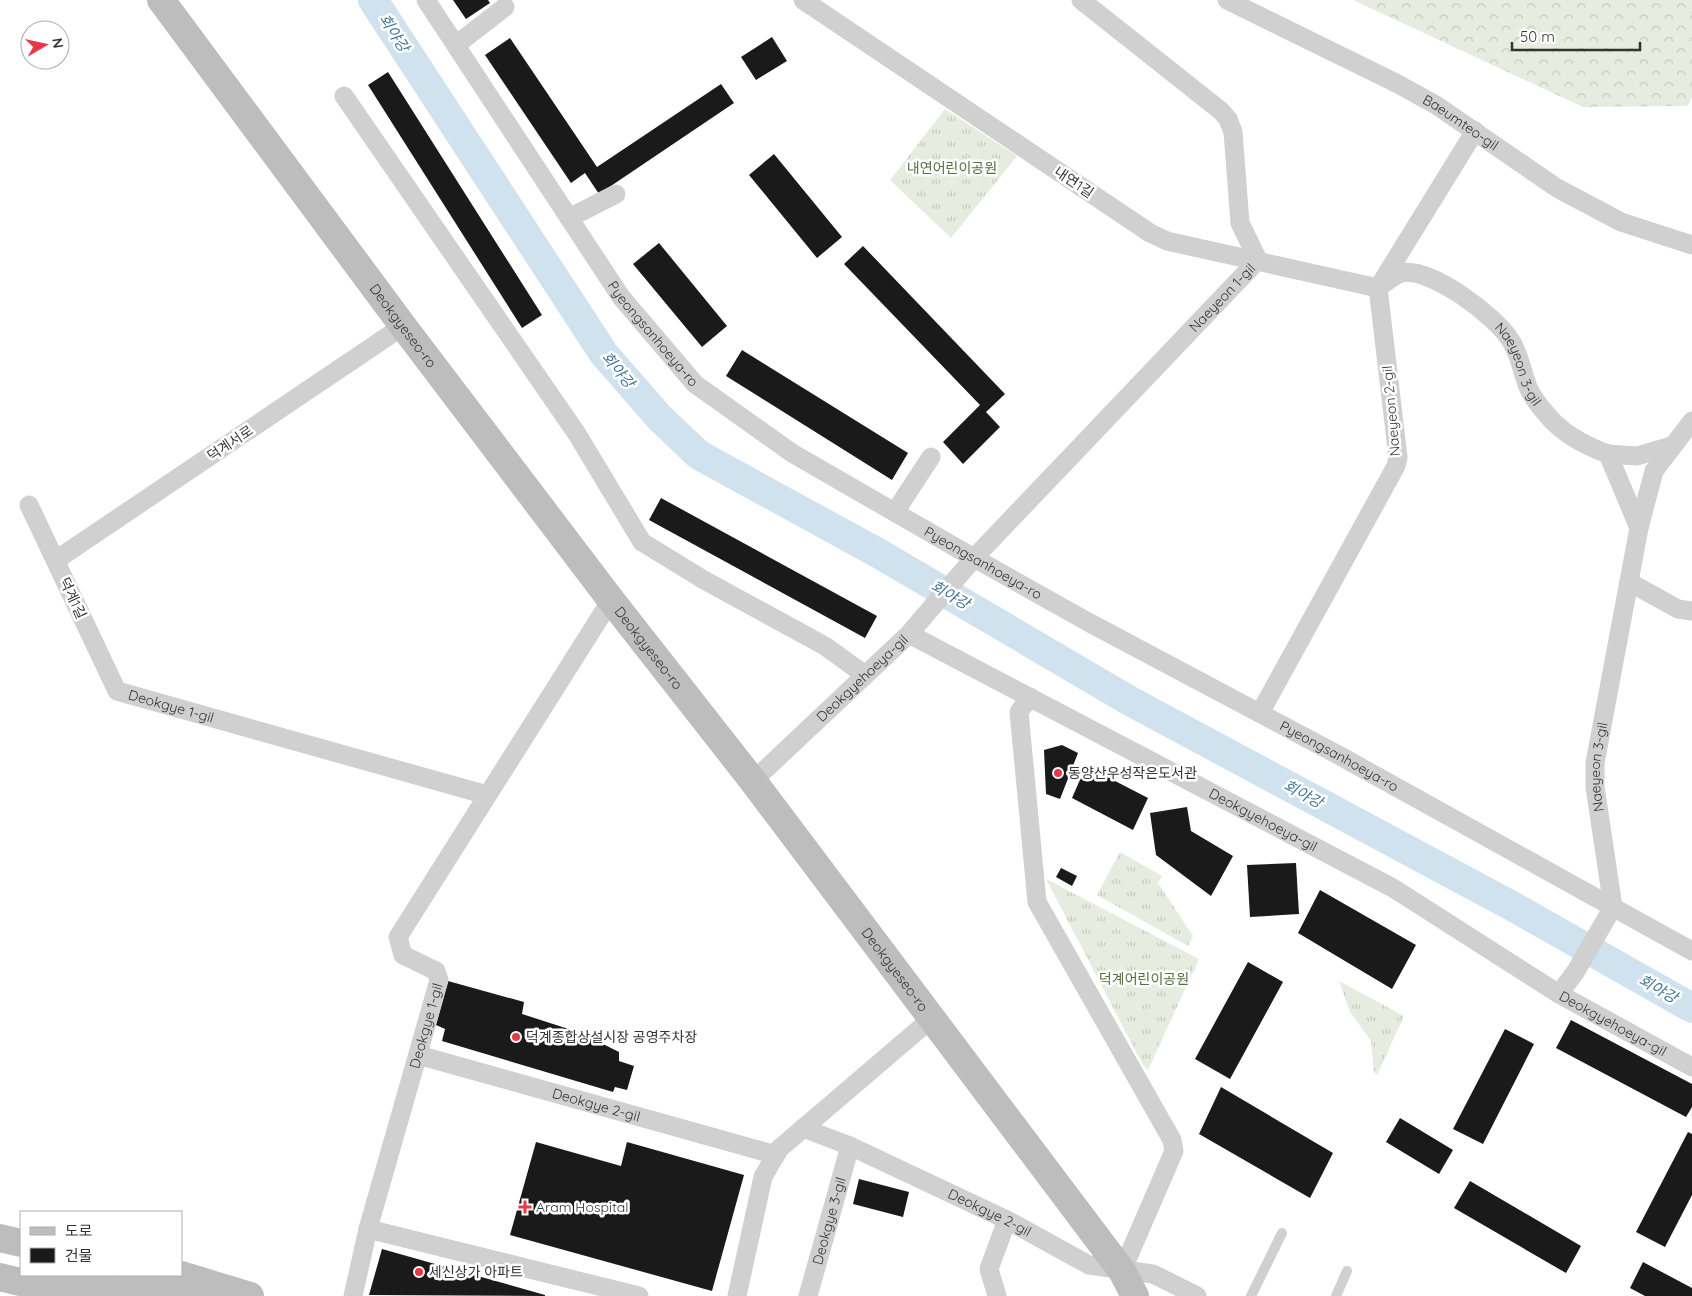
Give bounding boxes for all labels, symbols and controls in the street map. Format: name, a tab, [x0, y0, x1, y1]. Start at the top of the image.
water label: 회야강	[375, 10, 415, 57]
north arrow	[20, 20, 70, 70]
scale bar	[1512, 20, 1640, 52]
text: 50 m	[1520, 27, 1555, 46]
text: N	[48, 36, 68, 49]
street label: Baeumteo-gil	[1420, 90, 1502, 154]
park label: 내연어린이공원	[907, 159, 997, 177]
street label: 내연1길	[1051, 162, 1097, 202]
street label: Naeyeon 1-gil	[1185, 259, 1259, 336]
street label: Pyeongsanhoeya-ro	[604, 277, 702, 390]
street label: Deokgyeseo-ro	[366, 280, 441, 372]
street label: Naeyeon 3-gil	[1491, 318, 1546, 409]
water label: 회야강	[598, 348, 640, 393]
street label: Naeyeon 2-gil	[1378, 365, 1404, 457]
street label: 덕계서로	[204, 421, 256, 465]
street label: Pyeongsanhoeya-ro	[921, 522, 1045, 603]
street label: 덕계1길	[56, 574, 90, 622]
water label: 회야강	[928, 576, 975, 614]
street label: Deokgyeseo-ro	[611, 603, 687, 693]
street label: Deokgyehoeya-gil	[812, 631, 912, 726]
street label: Deokgye 1-gil	[126, 686, 216, 727]
street label: Pyeongsanhoeya-ro	[1277, 717, 1402, 796]
street label: Naeyeon 3-gil	[1586, 721, 1611, 813]
place label: 동양산우성작은도서관	[1068, 764, 1197, 782]
marker: 동양산우성작은도서관	[1052, 767, 1064, 779]
water label: 회야강	[1280, 775, 1328, 813]
street label: Deokgyehoeya-gil	[1206, 784, 1320, 856]
street label: Deokgyeseo-ro	[857, 924, 932, 1015]
park label: 덕계어린이공원	[1099, 970, 1189, 988]
water label: 회야강	[1636, 970, 1683, 1008]
street label: Deokgye 1-gil	[405, 981, 447, 1071]
street label: Deokgyehoeya-gil	[1556, 987, 1670, 1060]
place label: 덕계종합상설시장 공영주차장	[526, 1028, 697, 1046]
marker: 덕계종합상설시장 공영주차장	[510, 1031, 522, 1043]
street label: Deokgye 2-gil	[550, 1084, 642, 1126]
street label: Deokgye 3-gil	[808, 1175, 850, 1267]
street label: Deokgye 2-gil	[945, 1184, 1035, 1241]
place label: Aram Hospital	[536, 1198, 628, 1216]
marker: Aram Hospital	[518, 1200, 532, 1214]
legend	[20, 1211, 182, 1276]
text: 도로	[65, 1221, 93, 1240]
text: 건물	[65, 1246, 93, 1265]
place label: 세신상가 아파트	[429, 1263, 523, 1281]
marker: 세신상가 아파트	[413, 1266, 425, 1278]

